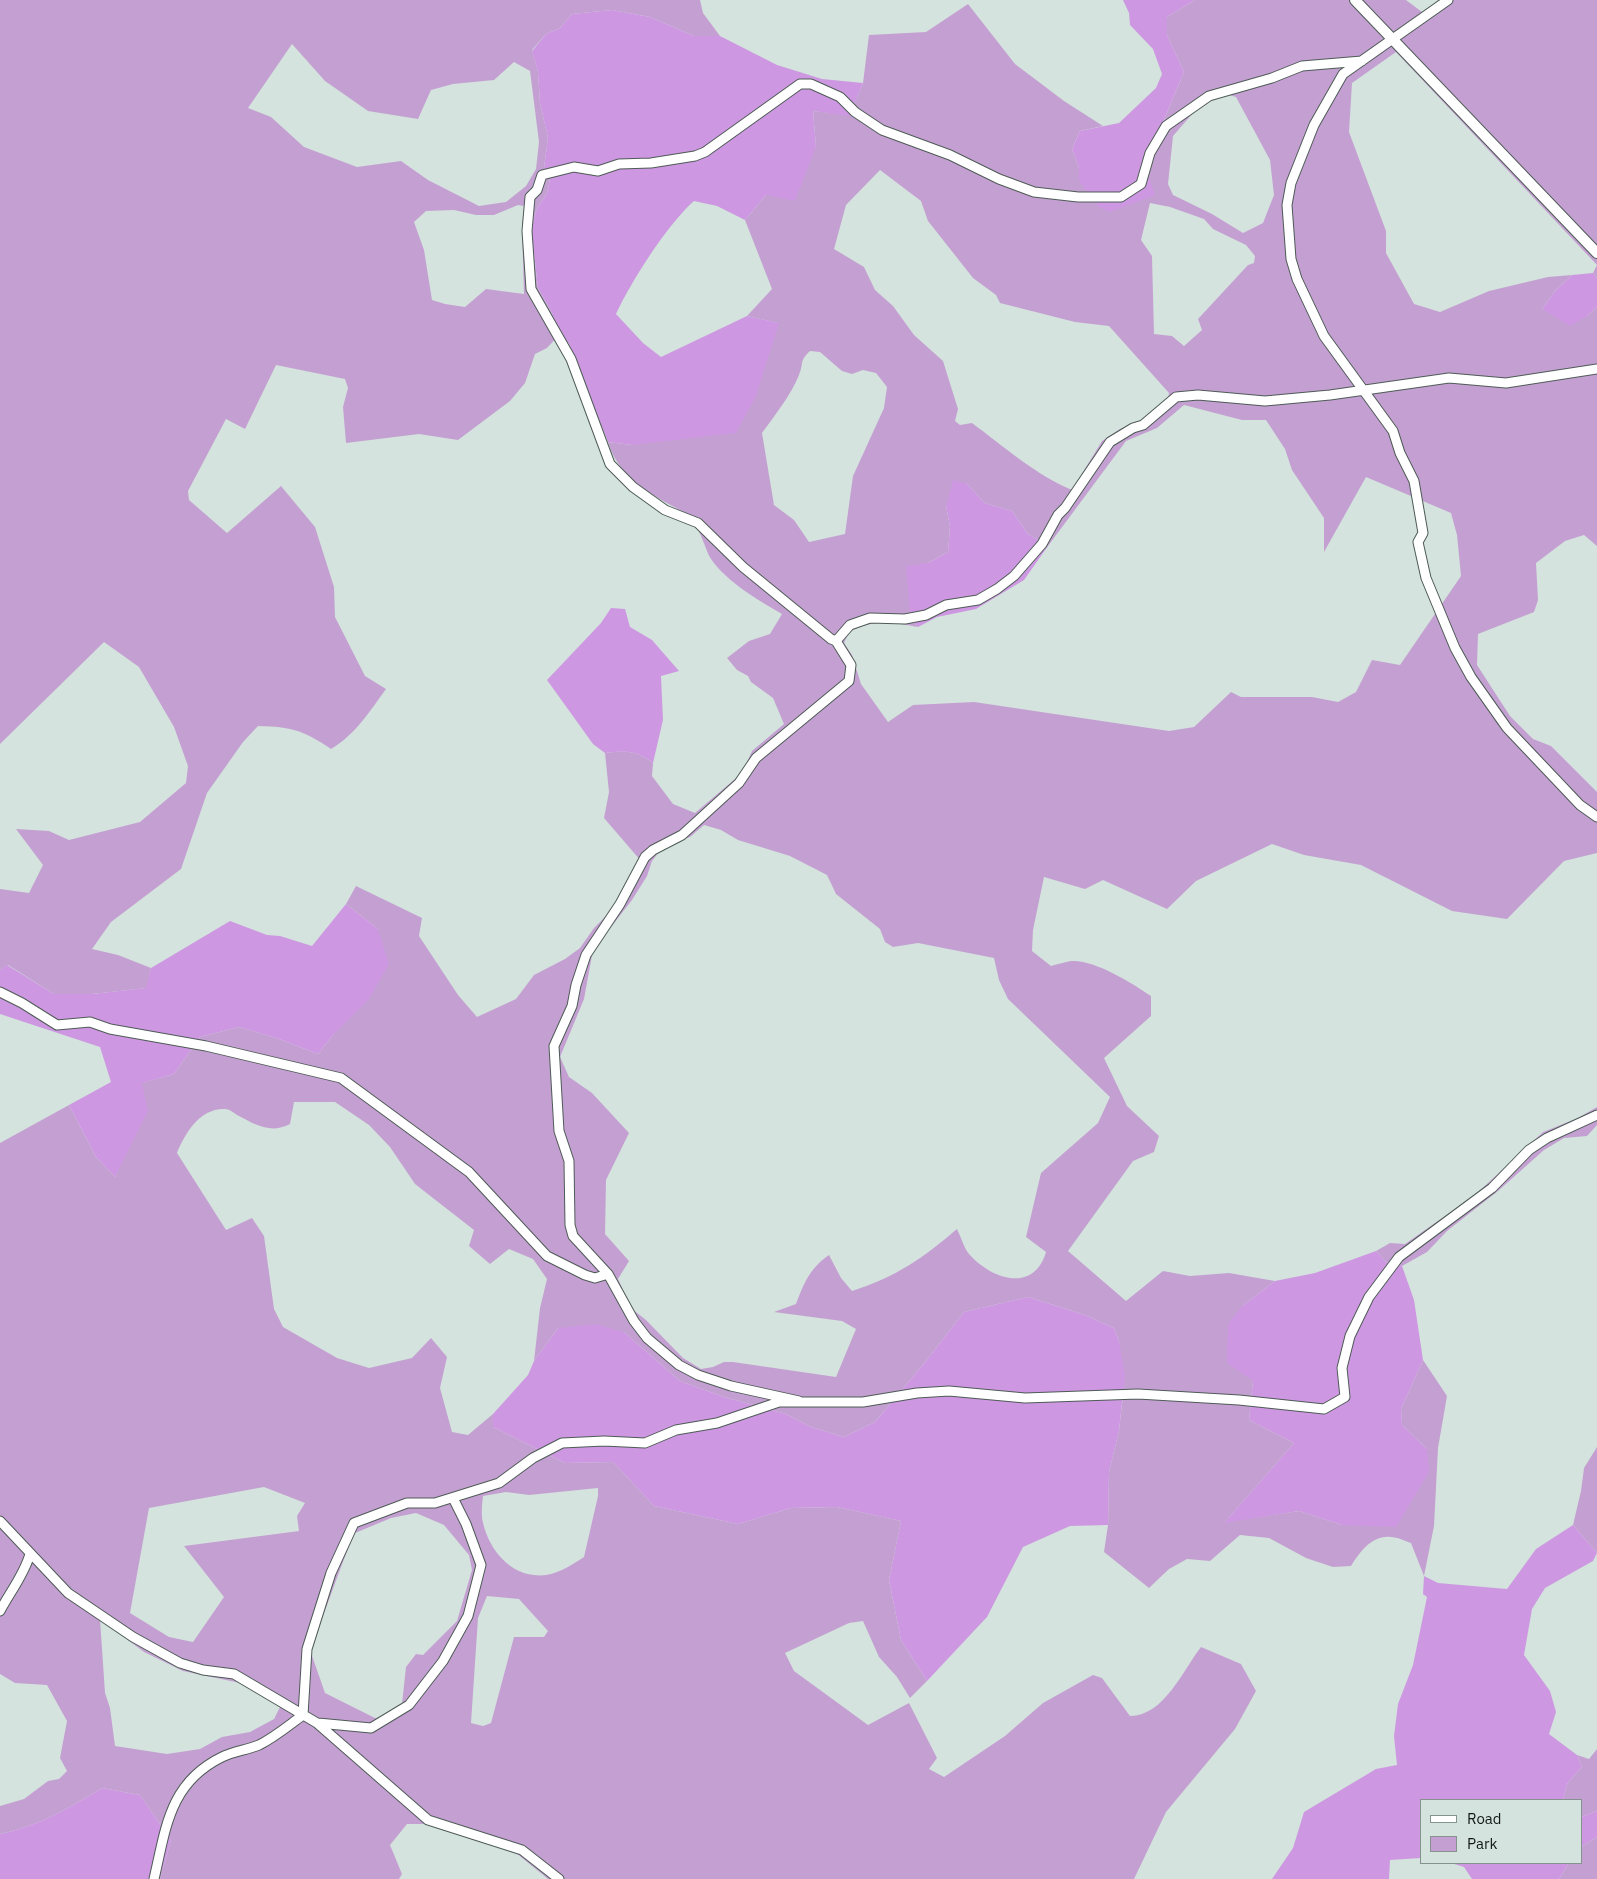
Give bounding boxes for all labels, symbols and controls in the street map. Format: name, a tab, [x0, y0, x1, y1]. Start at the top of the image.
legend	[1420, 1799, 1582, 1864]
text: Road	[1467, 1809, 1502, 1828]
text: Park	[1467, 1834, 1497, 1853]

